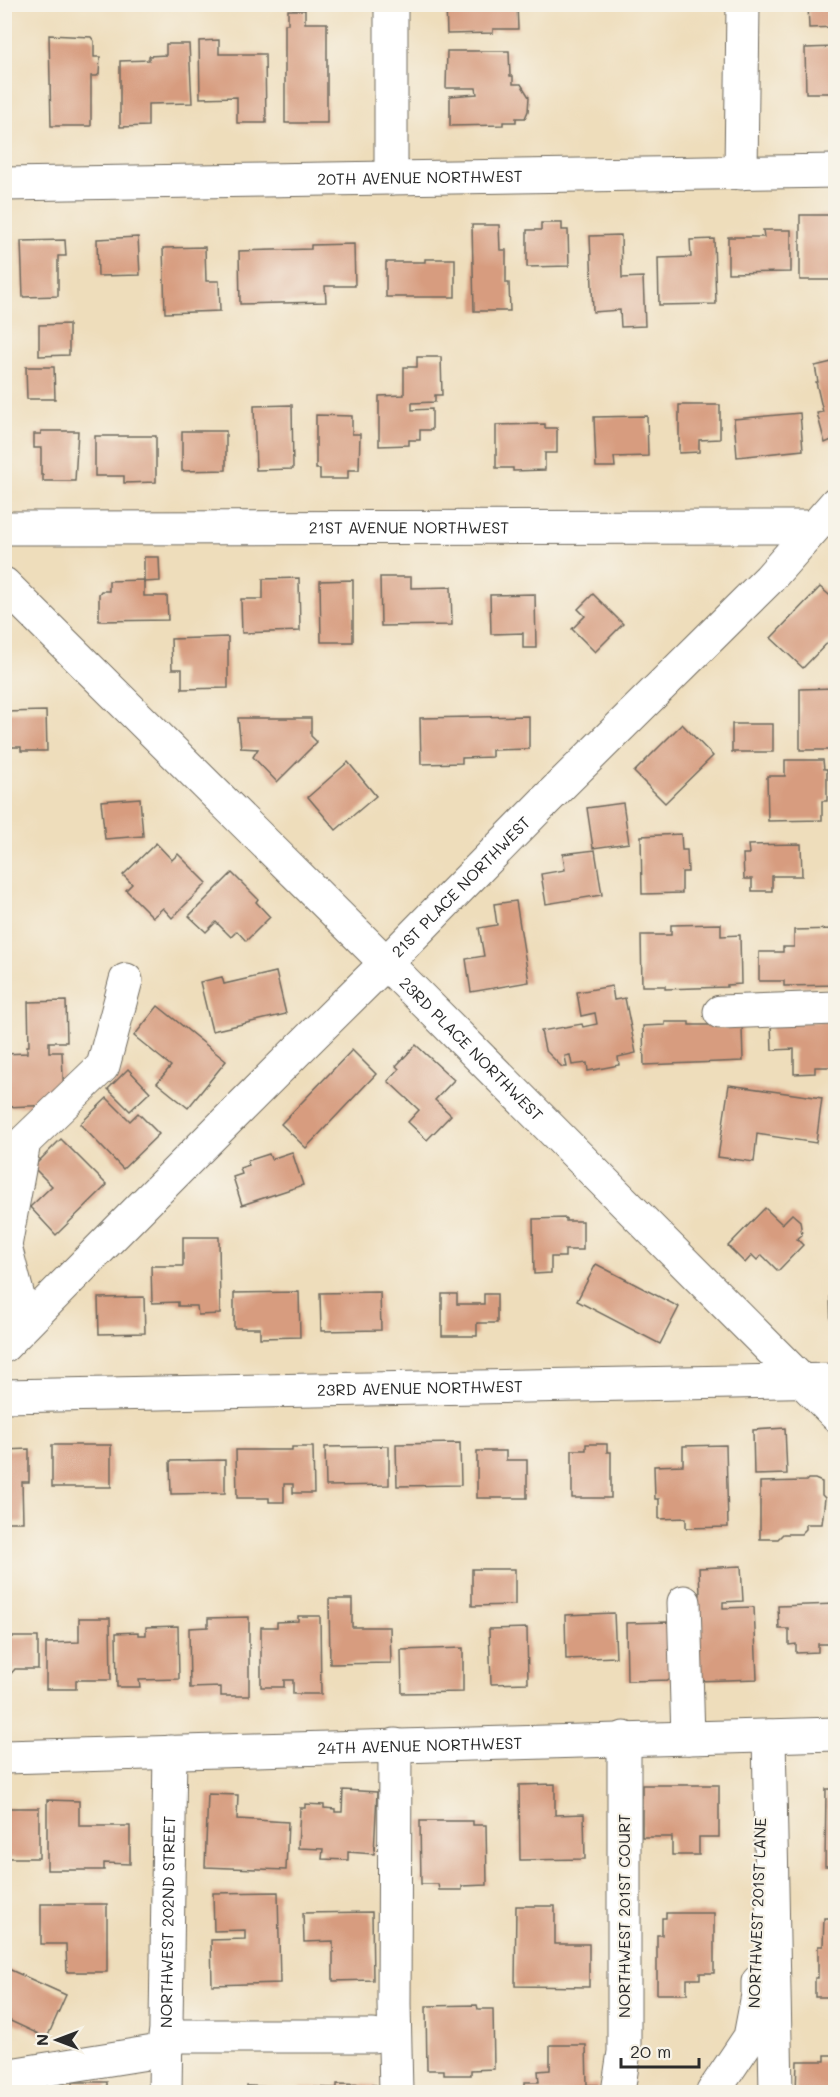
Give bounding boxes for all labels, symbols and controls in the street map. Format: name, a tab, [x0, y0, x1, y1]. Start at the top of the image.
street label: 20TH AVENUE NORTHWEST	[317, 165, 523, 189]
street label: 21ST AVENUE NORTHWEST	[309, 516, 509, 538]
street label: 21ST PLACE NORTHWEST	[387, 811, 534, 961]
street label: 23RD PLACE NORTHWEST	[396, 972, 548, 1125]
street label: 23RD AVENUE NORTHWEST	[317, 1375, 523, 1400]
street label: 24TH AVENUE NORTHWEST	[317, 1732, 523, 1758]
street label: NORTHWEST 201ST COURT	[613, 1814, 634, 2018]
street label: NORTHWEST 202ND STREET	[155, 1816, 179, 2028]
street label: NORTHWEST 201ST LANE	[743, 1817, 770, 2009]
north arrow	[27, 2010, 87, 2070]
scale bar	[621, 2031, 699, 2069]
text: N	[31, 2034, 52, 2046]
text: 20 m	[630, 2039, 671, 2063]

